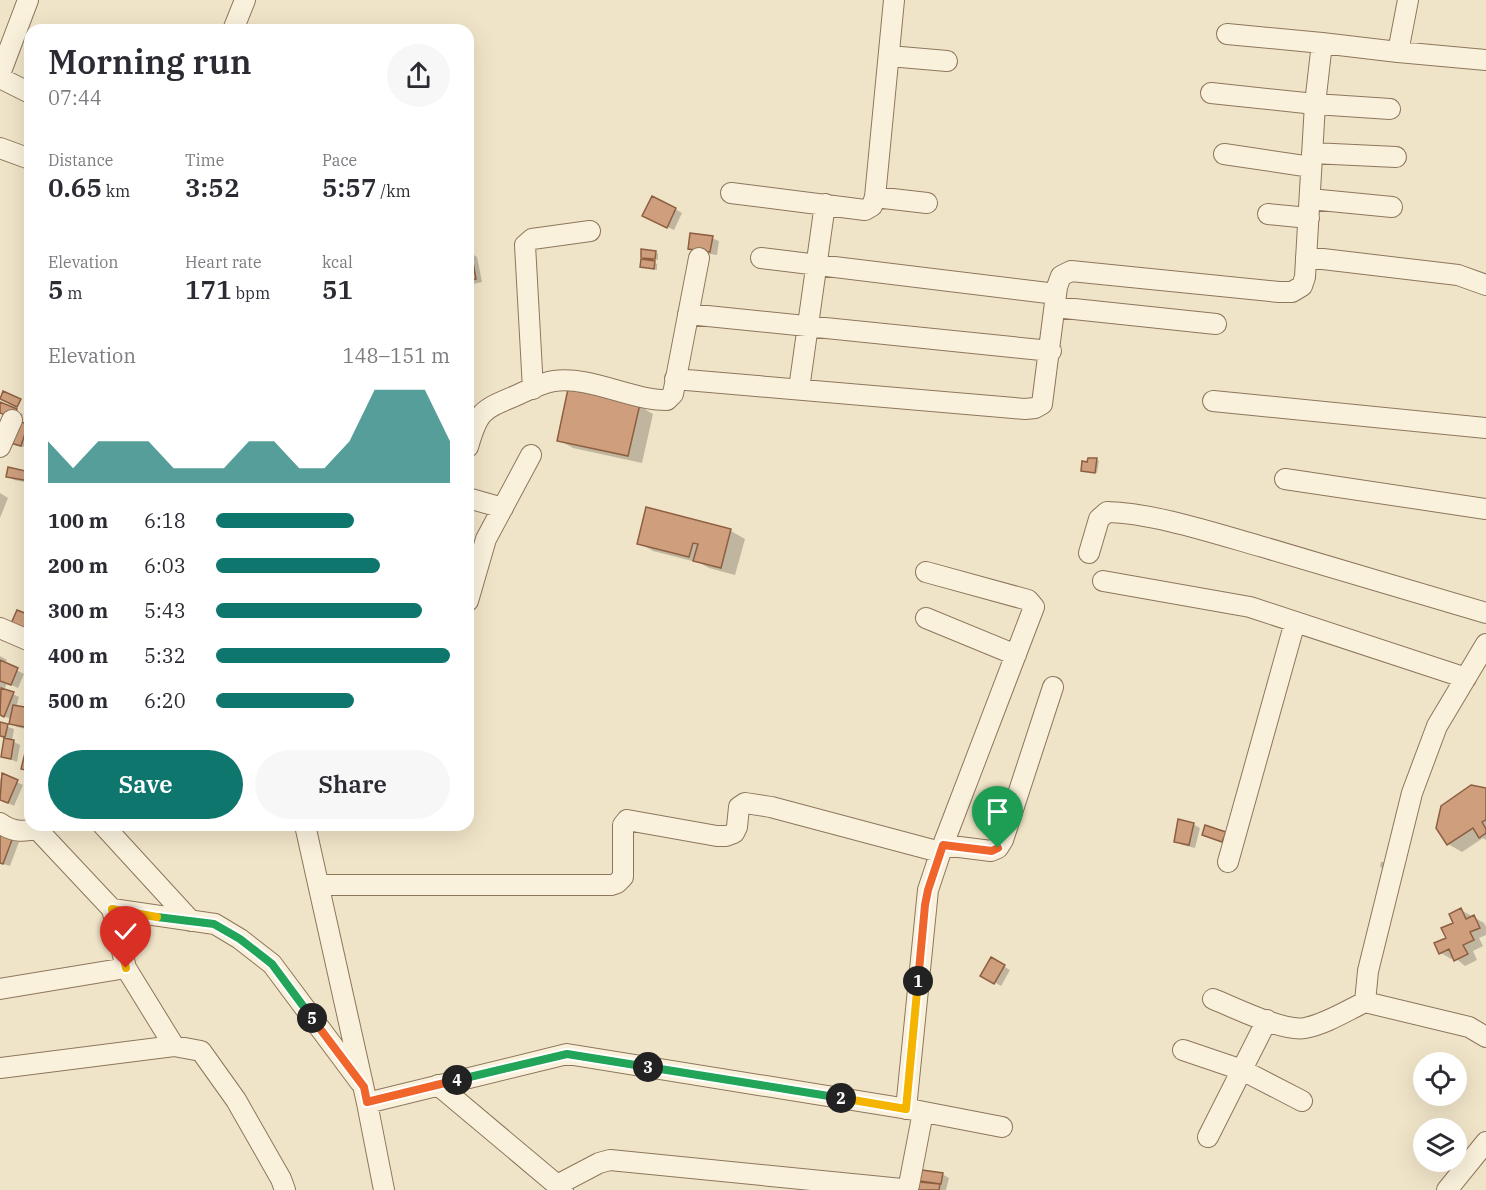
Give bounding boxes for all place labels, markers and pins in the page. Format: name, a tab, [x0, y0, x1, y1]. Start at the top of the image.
pin	[972, 786, 1023, 848]
pin	[100, 906, 151, 968]
pin: 1	[903, 966, 933, 996]
pin: 5	[297, 1003, 327, 1033]
pin: 3	[633, 1052, 663, 1082]
pin: 4	[442, 1065, 472, 1095]
pin: 2	[826, 1083, 856, 1113]

